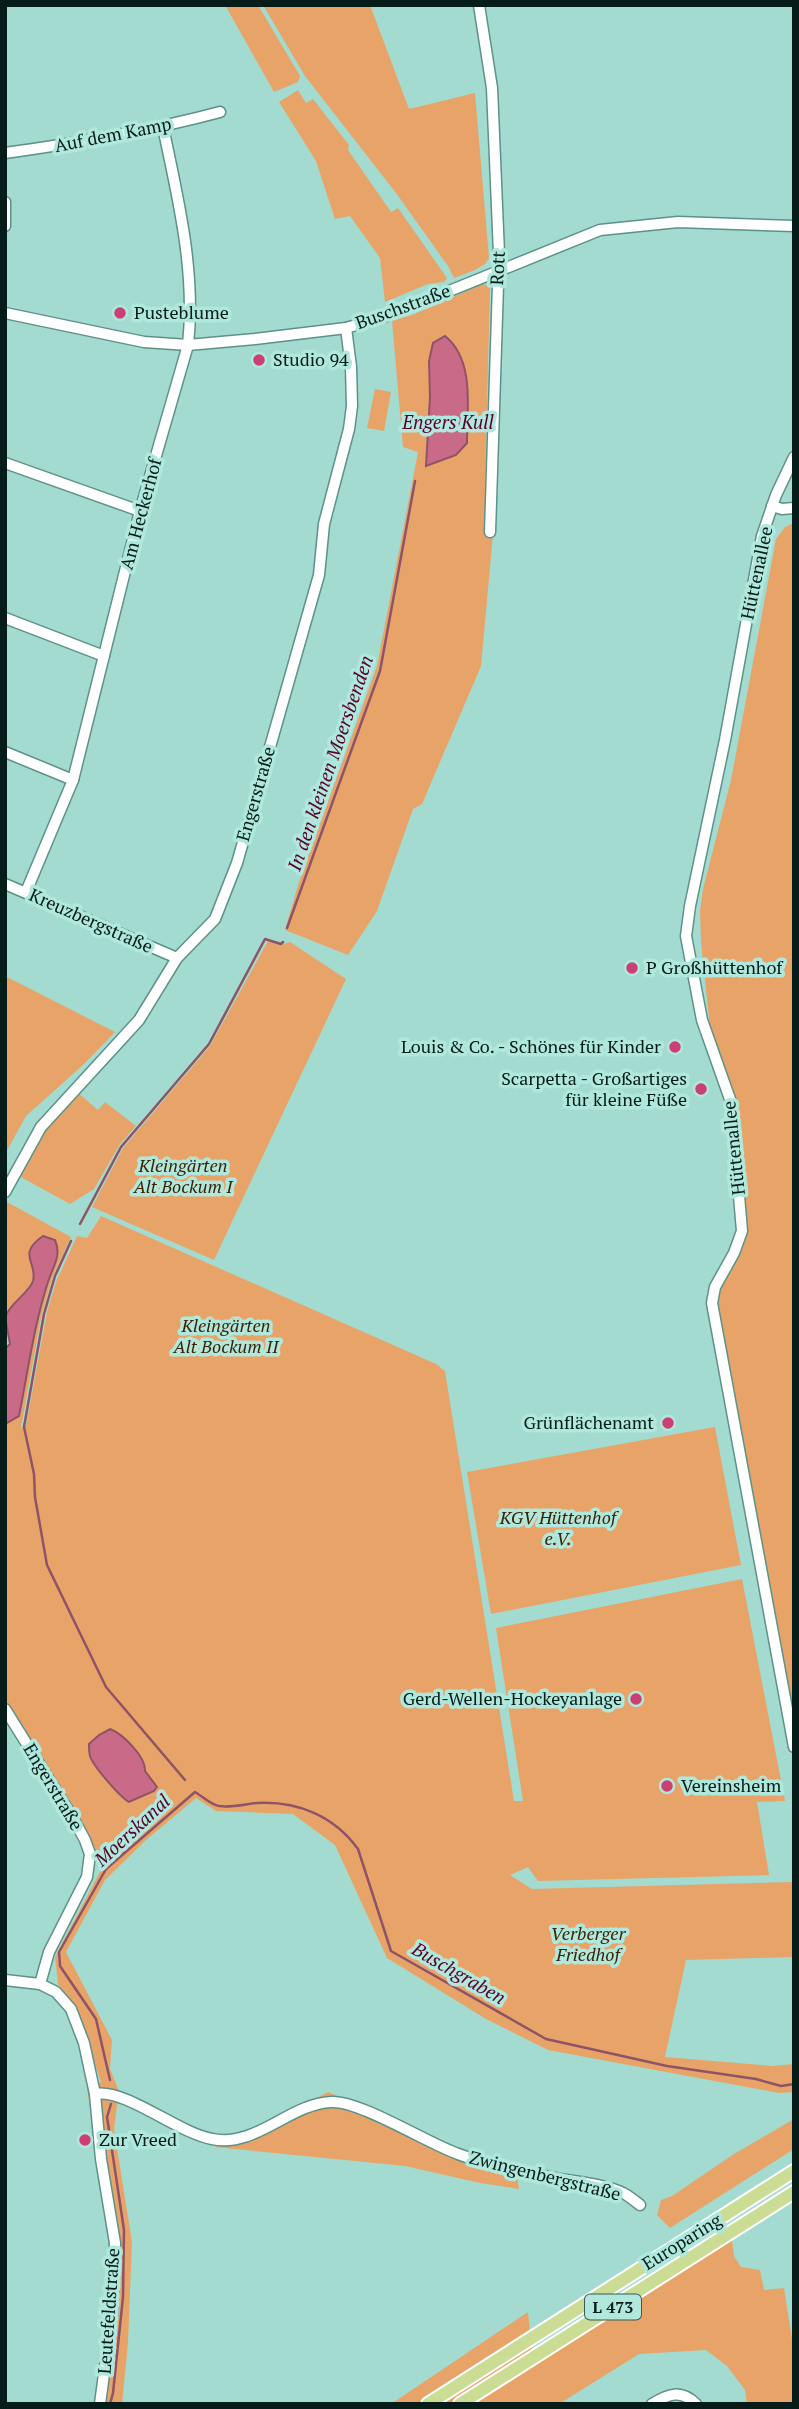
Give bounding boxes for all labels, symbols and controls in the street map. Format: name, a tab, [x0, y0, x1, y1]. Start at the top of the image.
street label: Auf dem Kamp	[52, 111, 173, 157]
street label: Rott	[484, 250, 510, 286]
street label: Buschstraße	[352, 278, 453, 334]
place label: Pusteblume	[134, 300, 229, 324]
marker: Pusteblume	[112, 305, 128, 321]
place label: Studio 94	[273, 347, 349, 371]
marker: Studio 94	[251, 352, 267, 368]
water label: Engers Kull	[401, 409, 495, 434]
street label: Am Heckerhof	[114, 454, 167, 572]
street label: Hüttenallee	[734, 524, 778, 622]
water label: In den kleinen Moersbenden	[281, 652, 378, 875]
street label: Engerstraße	[230, 743, 280, 844]
street label: Kreuzbergstraße	[26, 882, 157, 958]
place label: P Großhüttenhof	[646, 955, 784, 979]
marker: P Großhüttenhof	[624, 960, 640, 976]
place label: Louis & Co. - Schönes für Kinder	[401, 1034, 661, 1058]
marker: Louis & Co. - Schönes für Kinder	[667, 1039, 683, 1055]
place label: Scarpetta - Großartiges für kleine Füße	[501, 1066, 687, 1111]
marker: Scarpetta - Großartiges für kleine Füße	[693, 1081, 709, 1097]
street label: Hüttenallee	[716, 1100, 750, 1196]
park label: Kleingärten Alt Bockum I	[133, 1153, 234, 1198]
park label: Kleingärten Alt Bockum II	[173, 1313, 280, 1358]
place label: Grünflächenamt	[524, 1410, 654, 1434]
marker: Grünflächenamt	[660, 1415, 676, 1431]
park label: KGV Hüttenhof e.V.	[499, 1505, 620, 1550]
place label: Gerd-Wellen-Hockeyanlage	[403, 1686, 622, 1710]
marker: Gerd-Wellen-Hockeyanlage	[628, 1691, 644, 1707]
street label: Engerstraße	[18, 1738, 89, 1835]
place label: Vereinsheim	[681, 1773, 782, 1797]
marker: Vereinsheim	[659, 1778, 675, 1794]
water label: Moerskanal	[88, 1788, 175, 1872]
park label: Verberger Friedhof	[551, 1921, 626, 1966]
water label: Buschgraben	[407, 1935, 511, 2009]
place label: Zur Vreed	[99, 2127, 177, 2151]
marker: Zur Vreed	[77, 2132, 93, 2148]
street label: Zwingenbergstraße	[467, 2145, 623, 2205]
street label: Europaring	[637, 2207, 726, 2275]
street label: Leutefeldstraße	[92, 2247, 124, 2375]
road number: L 473	[585, 2294, 641, 2320]

